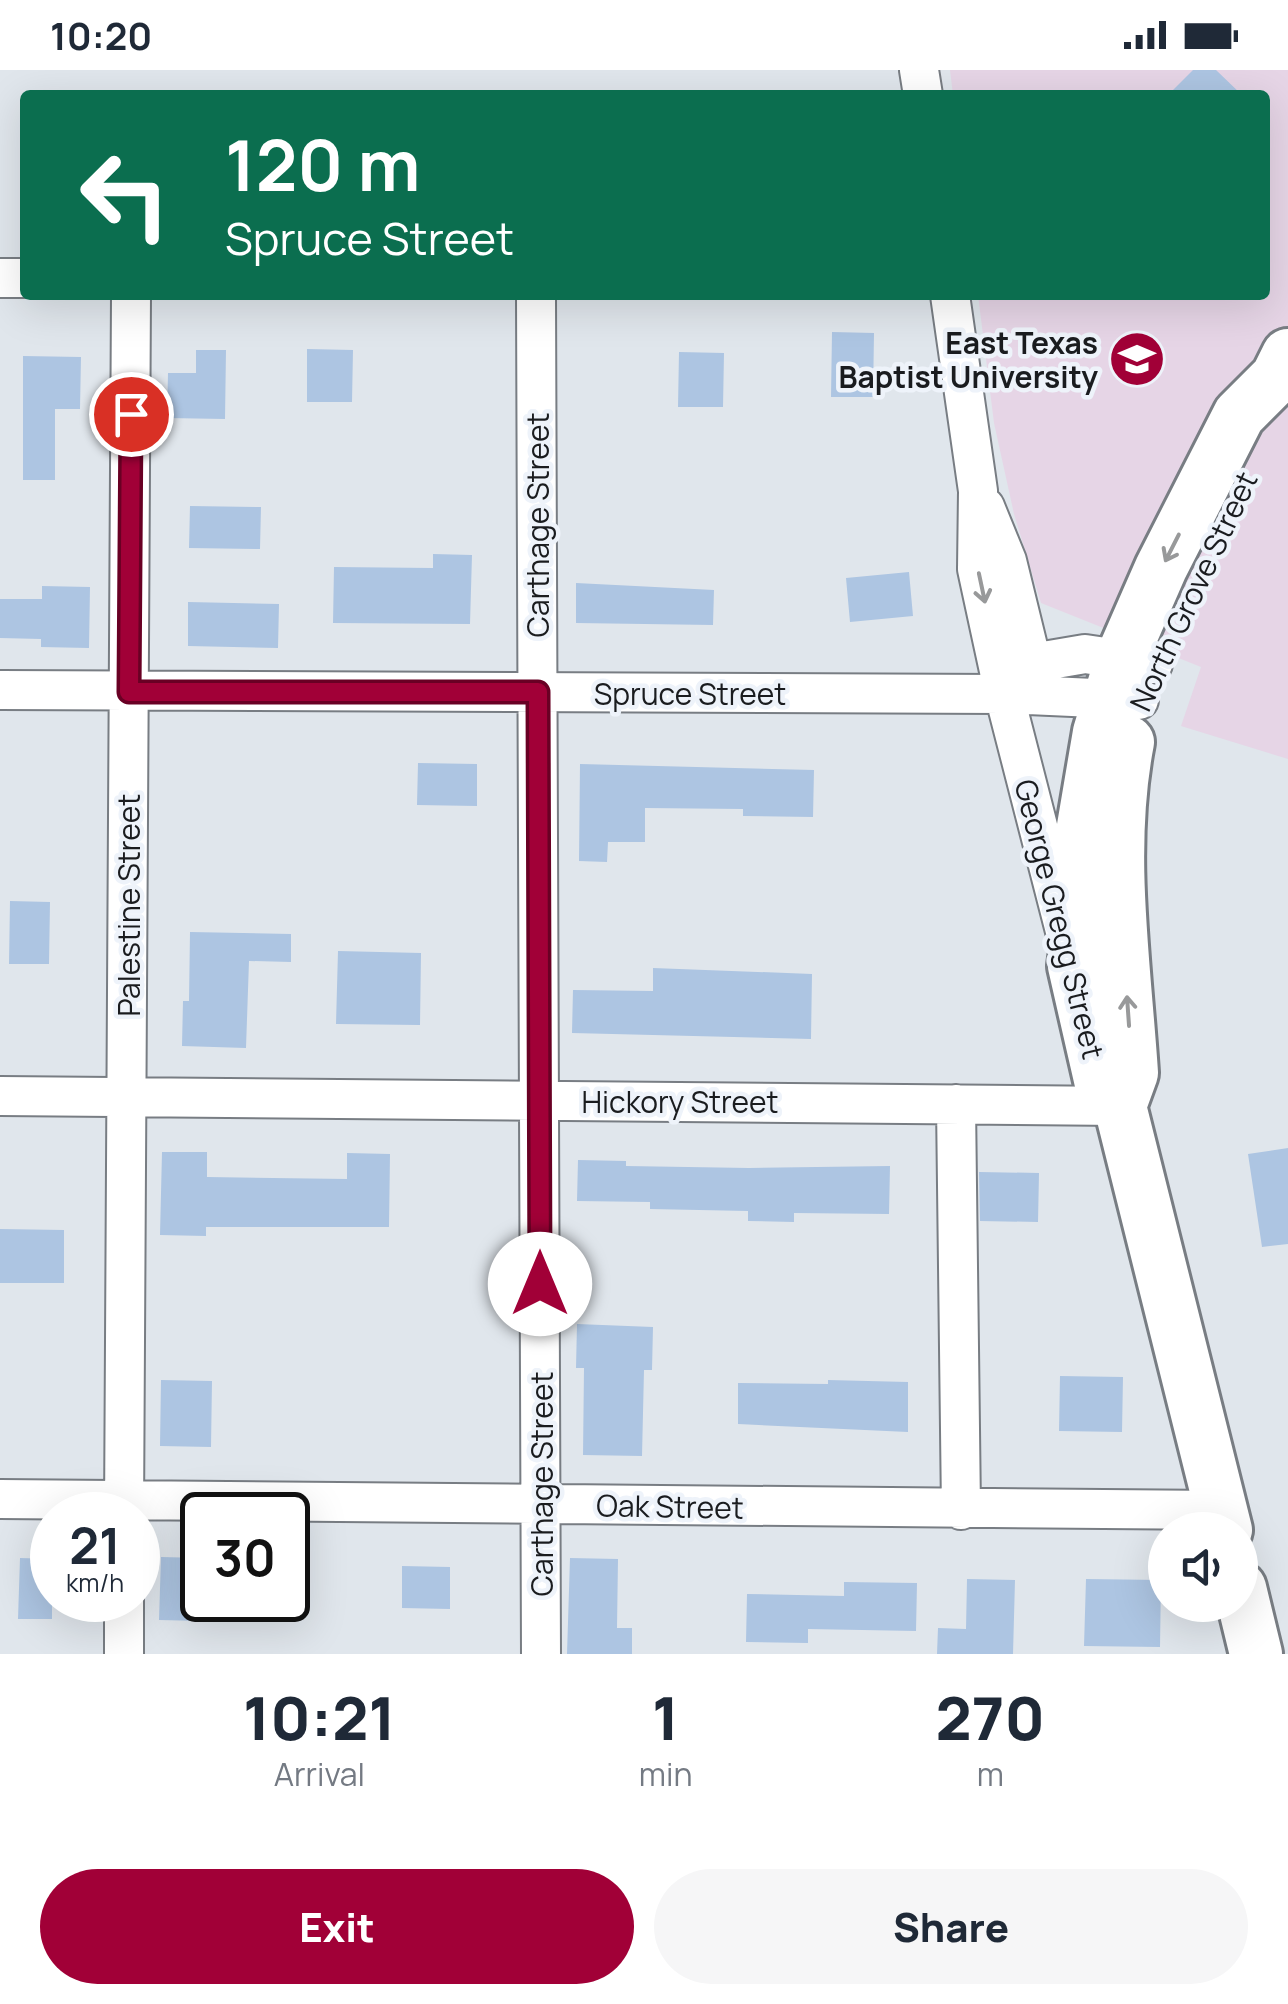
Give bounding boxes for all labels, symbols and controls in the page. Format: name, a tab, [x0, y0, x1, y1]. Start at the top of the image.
text: 10:20	[50, 9, 152, 61]
text: 120 m	[225, 116, 420, 212]
icon: left	[60, 130, 190, 260]
text: Spruce Street	[225, 207, 514, 269]
place label: East Texas Baptist University	[838, 322, 1098, 397]
school or university icon: East Texas Baptist University	[1107, 329, 1167, 389]
pin	[89, 372, 174, 457]
icon: arrive	[104, 387, 159, 442]
street label: Carthage Street	[517, 413, 558, 637]
street label: North Grove Street	[1119, 465, 1267, 717]
one-way arrow	[1162, 533, 1181, 562]
one-way arrow	[973, 571, 992, 603]
street label: Spruce Street	[594, 673, 786, 714]
street label: George Gregg Street	[1005, 775, 1115, 1063]
street label: Palestine Street	[108, 794, 149, 1016]
one-way arrow	[1118, 995, 1137, 1027]
street label: Hickory Street	[581, 1081, 779, 1122]
position arrow	[488, 1232, 592, 1336]
street label: Carthage Street	[521, 1372, 562, 1596]
street label: Oak Street	[596, 1484, 744, 1528]
speed limit sign: 30	[180, 1492, 310, 1622]
text: 21	[69, 1511, 121, 1579]
map controls	[1148, 1512, 1258, 1622]
button: sound	[1148, 1512, 1258, 1622]
text: km/h	[66, 1565, 124, 1600]
text: 10:21	[243, 1676, 396, 1758]
text: 1	[652, 1676, 679, 1758]
text: 270	[936, 1676, 1045, 1758]
text: Arrival	[274, 1752, 365, 1796]
text: min	[639, 1752, 692, 1796]
text: m	[977, 1752, 1004, 1796]
button: Exit	[40, 1869, 634, 1984]
button: Share	[654, 1869, 1248, 1984]

